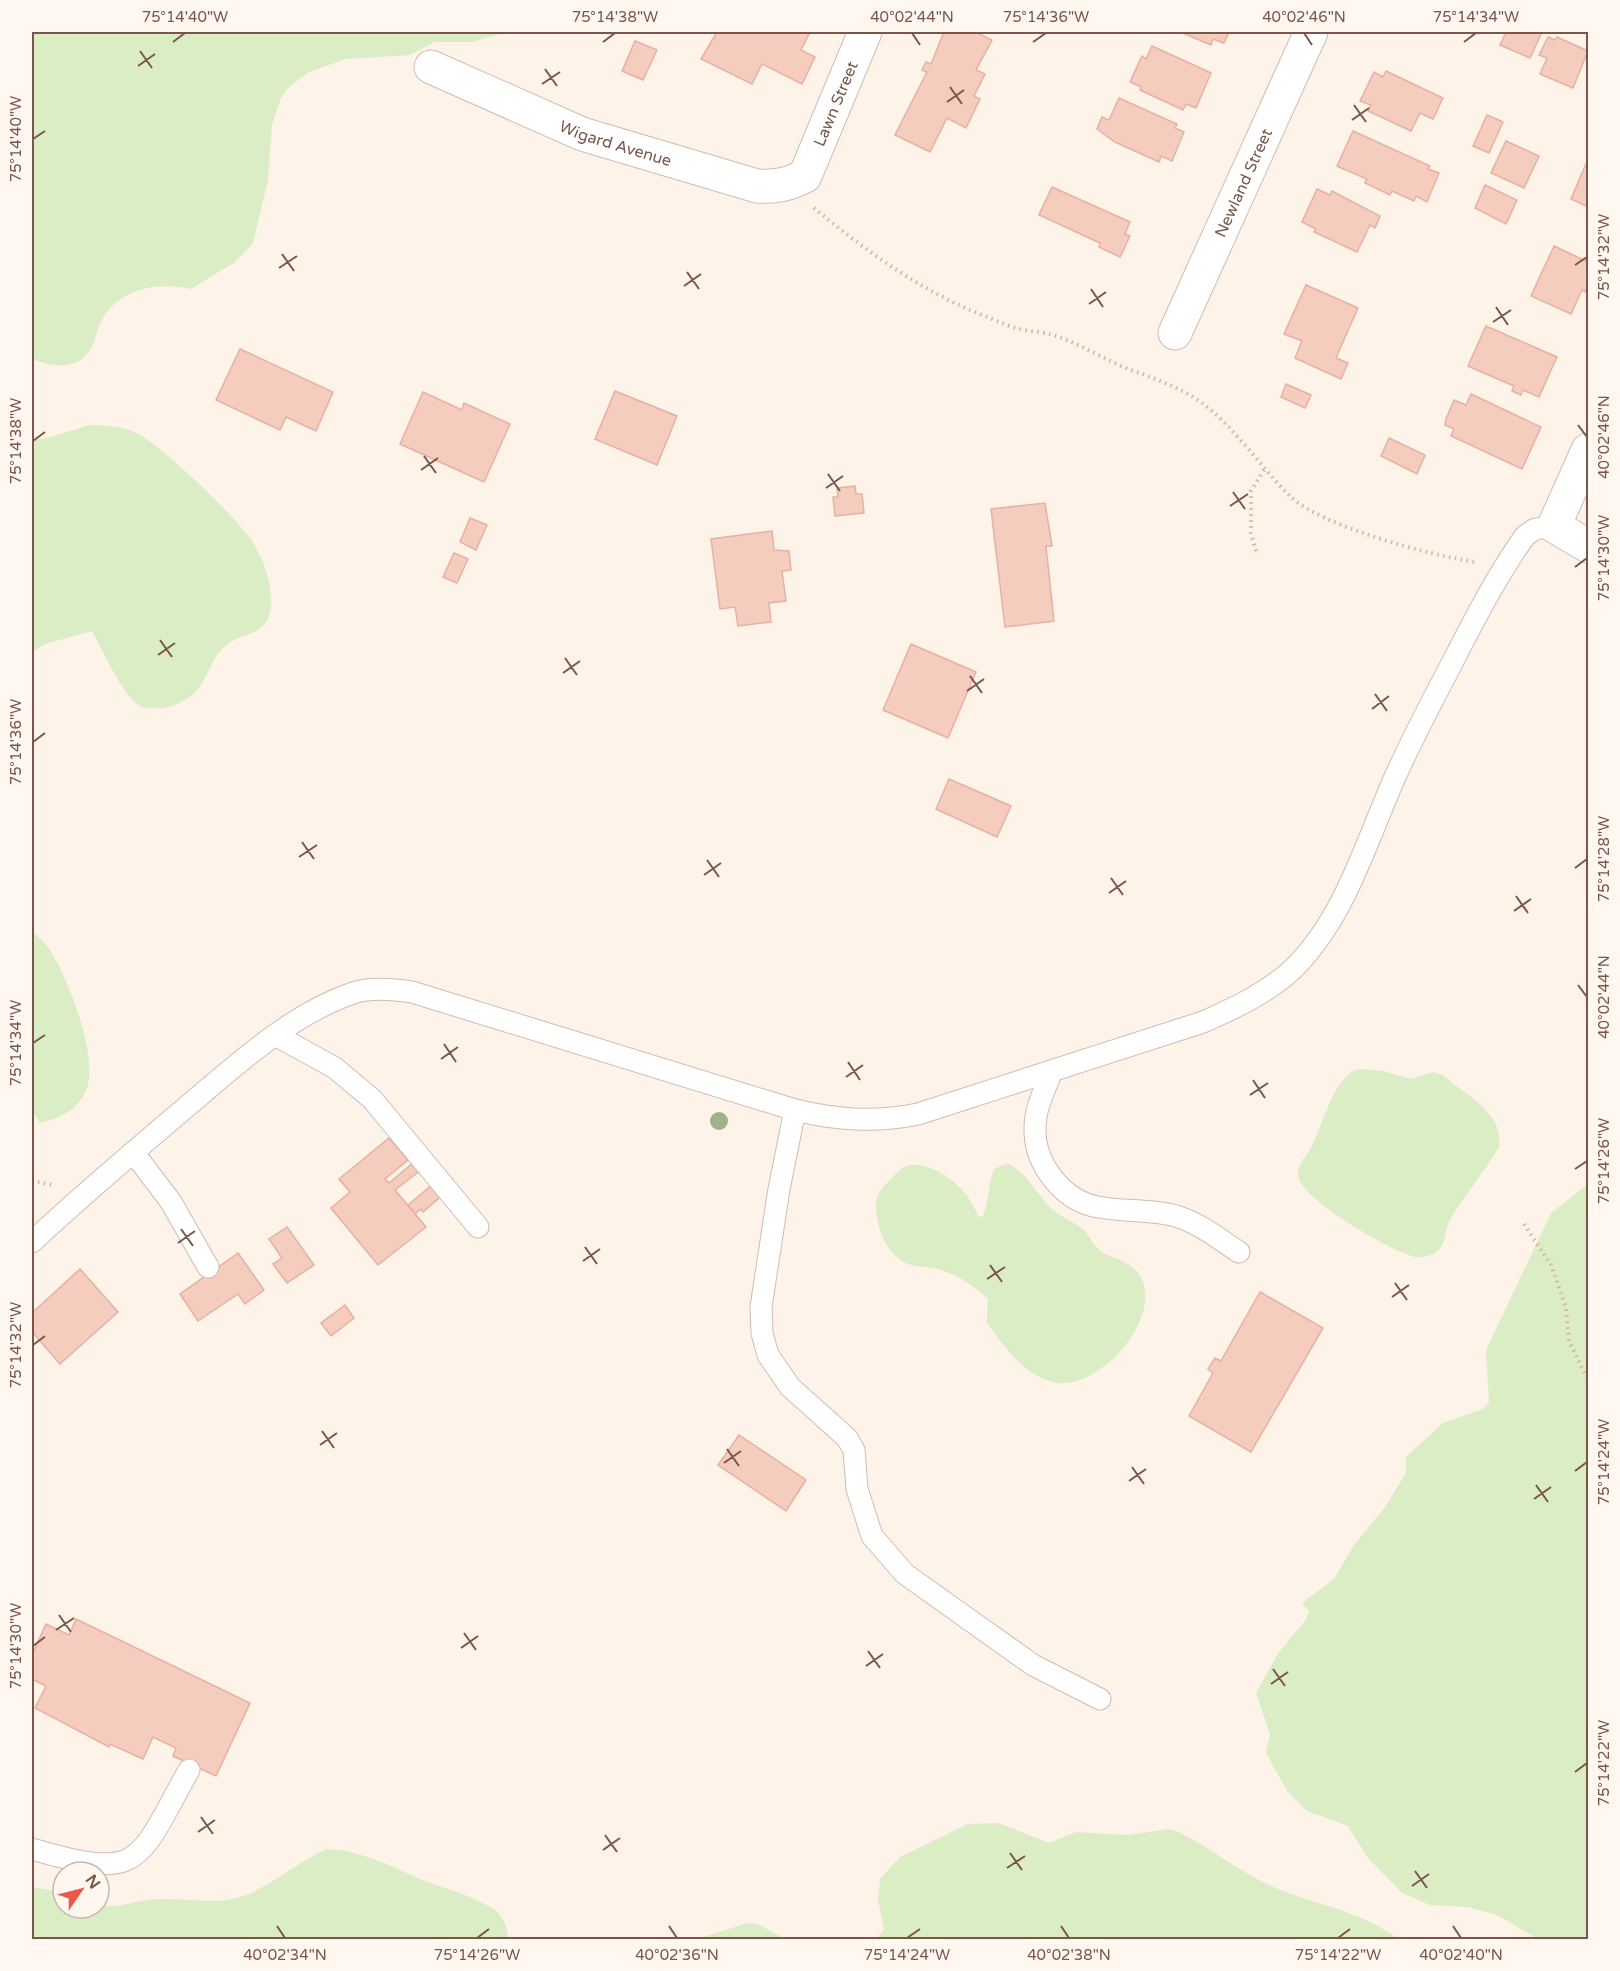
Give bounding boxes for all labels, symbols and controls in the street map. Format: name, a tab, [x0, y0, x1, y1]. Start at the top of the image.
text: 75°14'40"W	[142, 8, 228, 26]
text: 75°14'38"W	[572, 8, 658, 26]
text: 40°02'44"N	[870, 8, 954, 26]
text: 75°14'36"W	[1003, 8, 1089, 26]
text: 40°02'46"N	[1262, 8, 1346, 26]
text: 75°14'34"W	[1433, 8, 1519, 26]
street label: Lawn Street	[809, 58, 863, 150]
text: 75°14'40"W	[7, 96, 25, 182]
street label: Wigard Avenue	[556, 116, 674, 171]
street label: Newland Street	[1211, 126, 1277, 241]
text: 75°14'32"W	[1595, 214, 1613, 300]
text: 40°02'46"N	[1595, 395, 1613, 479]
text: 75°14'38"W	[7, 398, 25, 484]
text: 75°14'30"W	[1595, 515, 1613, 601]
text: 75°14'36"W	[7, 699, 25, 785]
text: 75°14'28"W	[1595, 816, 1613, 902]
text: 40°02'44"N	[1595, 955, 1613, 1039]
text: 75°14'34"W	[7, 1000, 25, 1086]
text: 75°14'26"W	[1595, 1118, 1613, 1204]
text: 75°14'32"W	[7, 1302, 25, 1388]
text: 75°14'24"W	[1595, 1419, 1613, 1505]
text: 75°14'30"W	[7, 1603, 25, 1689]
text: 75°14'22"W	[1595, 1720, 1613, 1806]
north arrow	[51, 1860, 111, 1920]
text: N	[81, 1871, 104, 1893]
text: 40°02'34"N	[243, 1946, 327, 1964]
text: 75°14'26"W	[434, 1946, 520, 1964]
text: 40°02'36"N	[635, 1946, 719, 1964]
text: 75°14'24"W	[864, 1946, 950, 1964]
text: 40°02'38"N	[1027, 1946, 1111, 1964]
text: 75°14'22"W	[1295, 1946, 1381, 1964]
text: 40°02'40"N	[1419, 1946, 1503, 1964]

